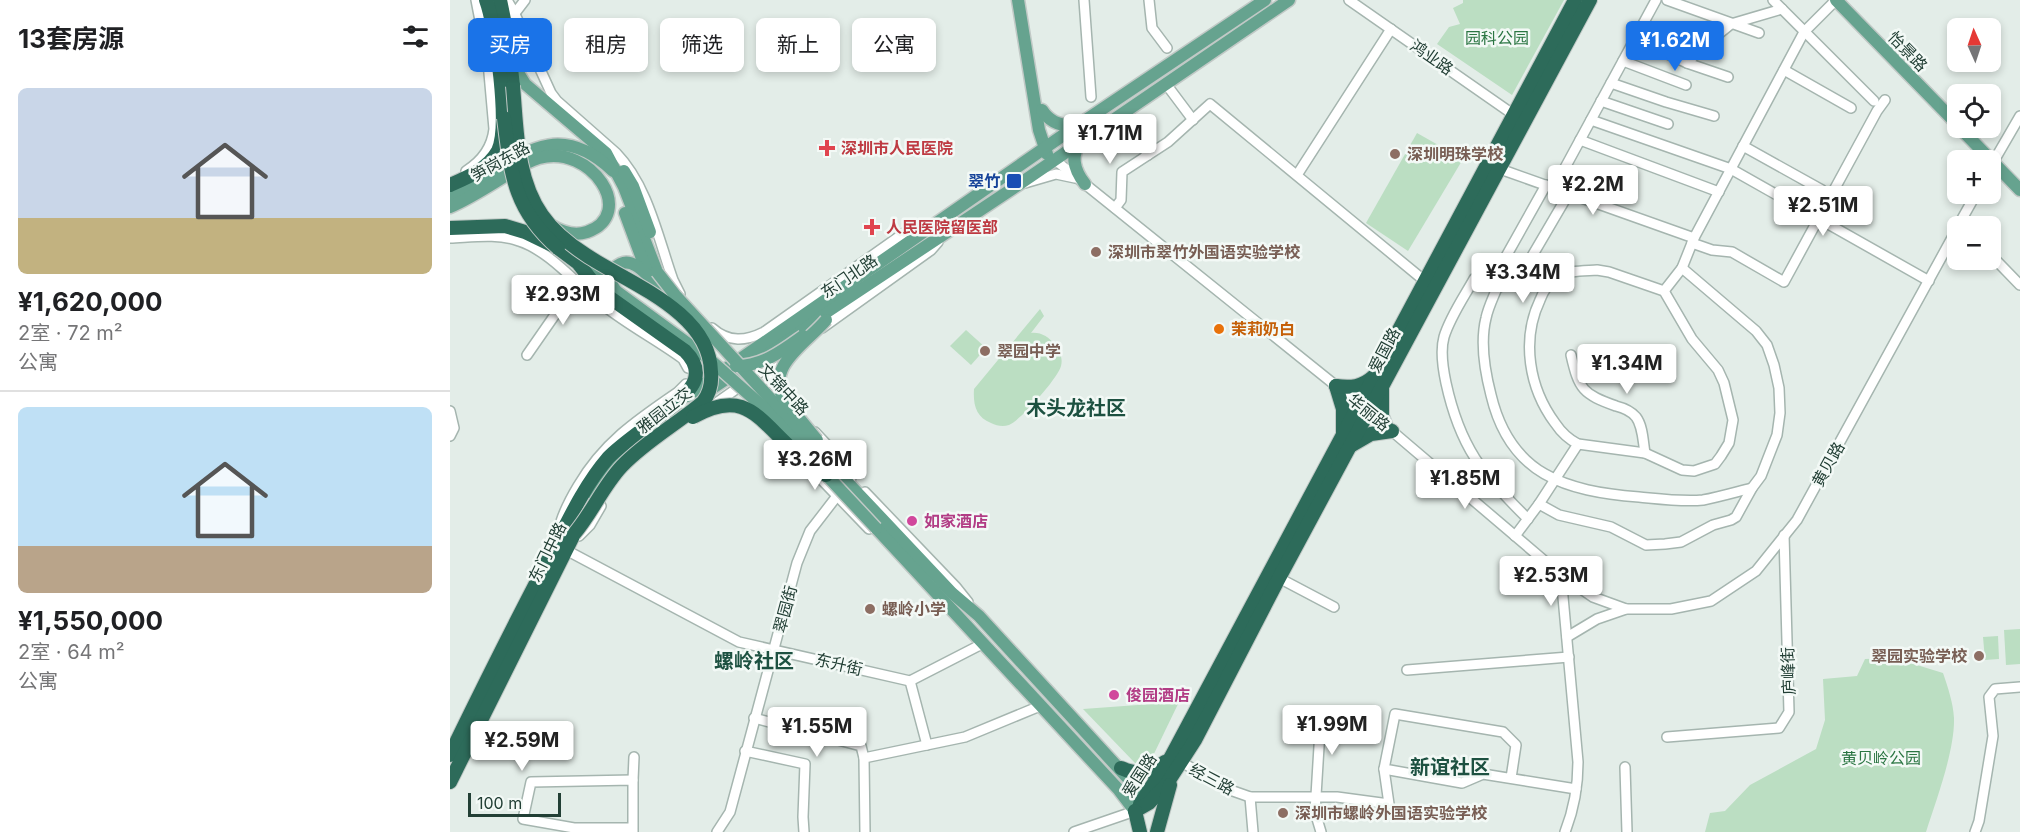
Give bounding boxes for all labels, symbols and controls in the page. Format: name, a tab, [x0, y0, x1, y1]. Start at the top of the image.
chip: 买房	[468, 18, 552, 72]
chip: 租房	[564, 18, 648, 72]
chip: 筛选	[660, 18, 744, 72]
chip: 新上	[756, 18, 840, 72]
chip: 公寓	[852, 18, 936, 72]
north arrow	[1947, 18, 2001, 72]
map controls	[1947, 18, 2001, 270]
icon: filters	[399, 20, 432, 53]
pin: ¥1.62M	[1626, 21, 1724, 72]
text: 13套房源	[18, 23, 124, 54]
street label: 怡景路	[1884, 27, 1932, 75]
park label: 园科公园	[1465, 28, 1529, 48]
text: ¥1.62M	[1640, 28, 1710, 52]
street label: 鸿业路	[1407, 35, 1457, 79]
button: locate	[1947, 84, 2001, 138]
pin: ¥1.71M	[1061, 114, 1159, 165]
text: ¥1.71M	[1077, 121, 1143, 145]
icon: home	[171, 127, 279, 235]
street label: 笋岗东路	[467, 137, 533, 185]
place label: 深圳市人民医院	[841, 138, 953, 158]
marker: 深圳市人民医院	[818, 139, 836, 157]
place label: 深圳明珠学校	[1407, 144, 1504, 164]
marker: 深圳明珠学校	[1388, 147, 1402, 161]
button: +	[1947, 150, 2001, 204]
pin: ¥2.2M	[1551, 165, 1635, 216]
place label: 翠竹	[968, 171, 1000, 191]
marker: 翠竹	[1005, 172, 1023, 190]
text: ¥2.2M	[1562, 172, 1624, 196]
pin: ¥2.51M	[1774, 186, 1872, 237]
text: ¥2.51M	[1788, 193, 1858, 217]
button: −	[1947, 216, 2001, 270]
place label: 人民医院留医部	[886, 217, 998, 237]
marker: 人民医院留医部	[863, 218, 881, 236]
place label: 深圳市翠竹外国语实验学校	[1108, 242, 1301, 262]
marker: 深圳市翠竹外国语实验学校	[1089, 245, 1103, 259]
street label: 东门北路	[817, 250, 881, 302]
pin: ¥3.34M	[1474, 253, 1572, 304]
text: ¥3.34M	[1485, 260, 1561, 284]
pin: ¥2.93M	[514, 275, 612, 326]
text: ¥2.93M	[526, 282, 600, 306]
text: ¥1,620,000	[18, 286, 163, 317]
place label: 茉莉奶白	[1231, 319, 1295, 339]
text: 2室 · 72 m²	[18, 321, 123, 345]
marker: 茉莉奶白	[1212, 322, 1226, 336]
street label: 爱国路	[1364, 324, 1404, 376]
place label: 翠园中学	[997, 341, 1061, 361]
marker: 翠园中学	[978, 344, 992, 358]
pin: ¥1.34M	[1578, 344, 1676, 395]
text: 公寓	[18, 350, 58, 374]
text: ¥1.34M	[1591, 351, 1663, 375]
street label: 文锦中路	[755, 359, 813, 419]
street label: 雅园立交	[633, 382, 695, 438]
street label: 华丽路	[1344, 389, 1394, 435]
district label: 木头龙社区	[1026, 396, 1126, 420]
street label: 黄贝路	[1808, 438, 1848, 490]
pin: ¥3.26M	[766, 440, 864, 491]
icon: home	[171, 446, 279, 554]
text: ¥3.26M	[778, 447, 852, 471]
pin: ¥1.85M	[1416, 459, 1514, 510]
text: ¥1.85M	[1430, 466, 1500, 490]
place label: 如家酒店	[924, 511, 988, 531]
marker: 如家酒店	[905, 514, 919, 528]
street label: 东门中路	[524, 519, 570, 585]
pin: ¥2.53M	[1502, 556, 1600, 607]
text: ¥2.53M	[1514, 563, 1588, 587]
street label: 翠园街	[769, 583, 801, 635]
place label: 螺岭小学	[882, 599, 946, 619]
marker: 螺岭小学	[863, 602, 877, 616]
text: ¥1,550,000	[18, 605, 163, 636]
text: 2室 · 64 m²	[18, 640, 125, 664]
place label: 翠园实验学校	[1871, 646, 1968, 666]
street label: 庐峰街	[1777, 647, 1799, 695]
district label: 螺岭社区	[714, 649, 794, 673]
street label: 东升街	[813, 649, 865, 679]
marker: 翠园实验学校	[1972, 649, 1986, 663]
text: 公寓	[18, 669, 58, 693]
place label: 俊园酒店	[1126, 685, 1190, 705]
marker: 俊园酒店	[1107, 688, 1121, 702]
pin: ¥1.99M	[1283, 705, 1381, 756]
pin: ¥1.55M	[768, 707, 866, 758]
text: ¥1.99M	[1296, 712, 1368, 736]
text: ¥1.55M	[782, 714, 852, 738]
pin: ¥2.59M	[473, 721, 571, 772]
text: ¥2.59M	[485, 728, 559, 752]
park label: 黄贝岭公园	[1841, 748, 1921, 768]
street label: 爱国路	[1118, 749, 1160, 801]
district label: 新谊社区	[1410, 755, 1490, 779]
street label: 经三路	[1186, 759, 1238, 799]
scale bar	[468, 790, 561, 818]
text: 100 m	[477, 793, 522, 813]
place label: 深圳市螺岭外国语实验学校	[1295, 803, 1488, 823]
marker: 深圳市螺岭外国语实验学校	[1276, 806, 1290, 820]

